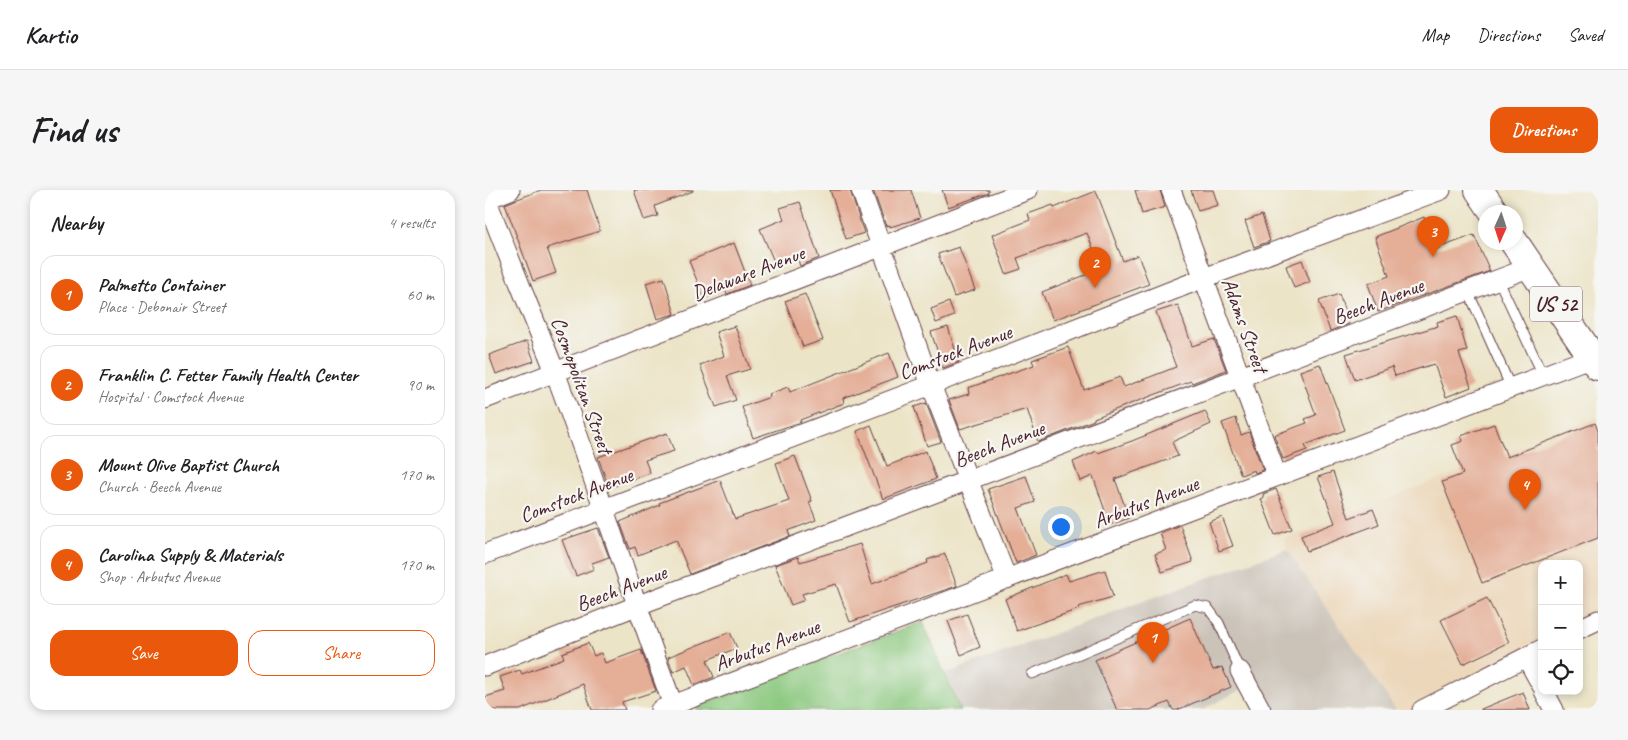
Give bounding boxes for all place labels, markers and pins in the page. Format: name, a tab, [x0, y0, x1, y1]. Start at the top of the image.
pin: 3	[1417, 216, 1449, 257]
pin: 2	[1079, 247, 1111, 288]
pin: 4	[1509, 469, 1541, 510]
pin: 1	[1137, 622, 1169, 663]

